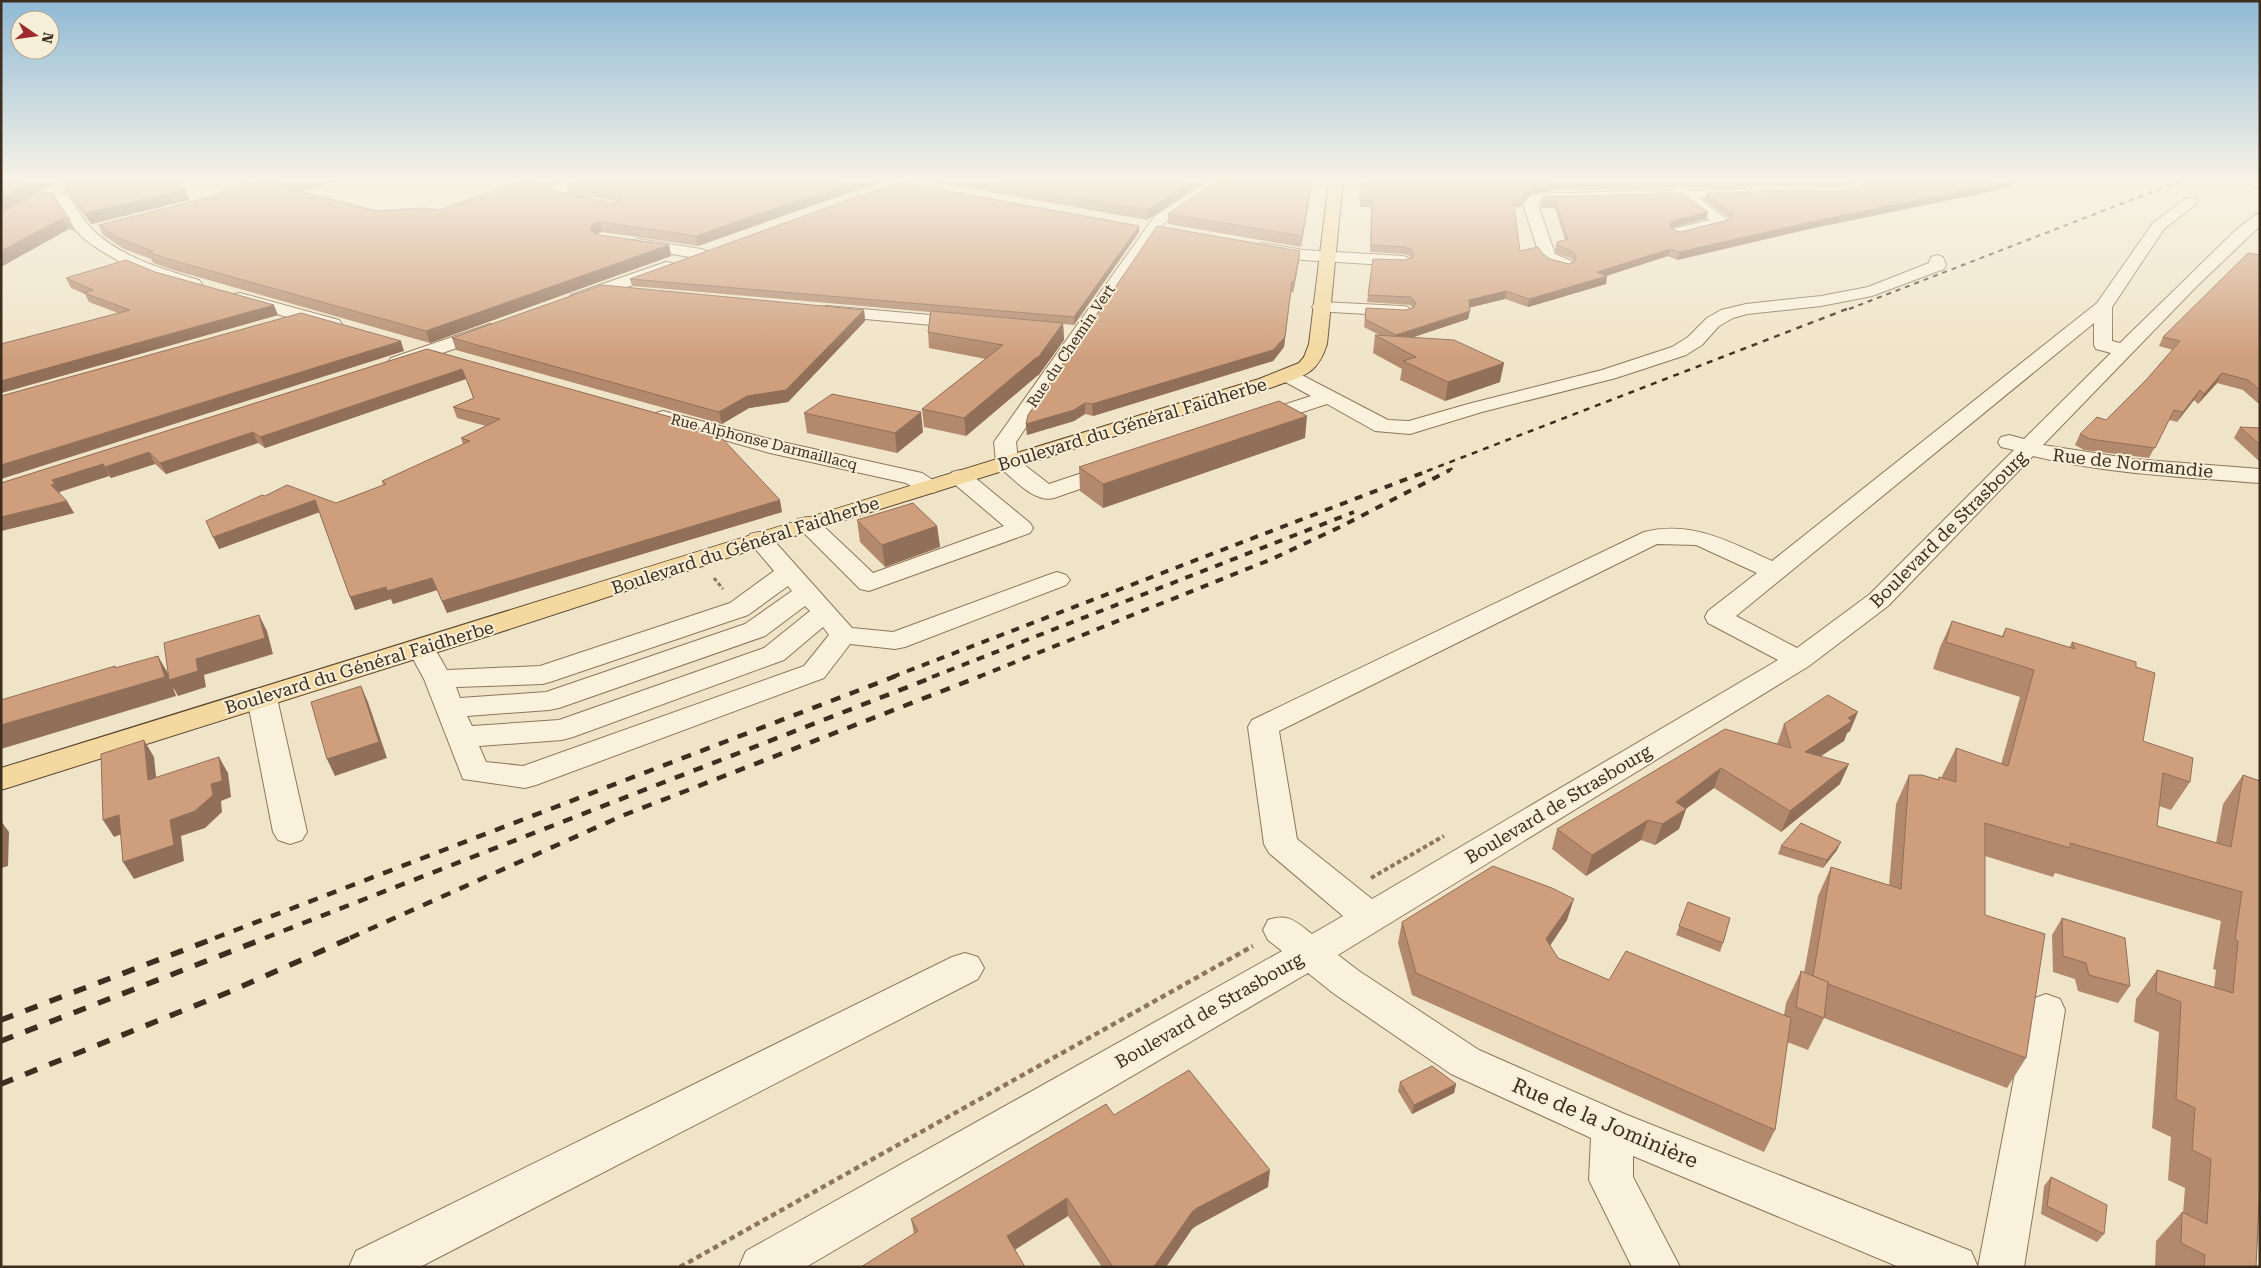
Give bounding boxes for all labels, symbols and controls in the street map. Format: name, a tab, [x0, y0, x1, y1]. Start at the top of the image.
north arrow	[10, 10, 60, 60]
text: N	[39, 31, 57, 45]
street label: Rue du Chemin Vert	[1023, 281, 1119, 411]
street label: Boulevard du Général Faidherbe	[995, 373, 1269, 475]
street label: Rue Alphonse Darmaillacq	[669, 410, 860, 474]
street label: Rue de Normandie	[2052, 444, 2214, 482]
street label: Boulevard de Strasbourg	[1865, 446, 2031, 612]
street label: Boulevard du Général Faidherbe	[608, 492, 882, 598]
street label: Boulevard du Général Faidherbe	[222, 616, 496, 718]
street label: Boulevard de Strasbourg	[1461, 740, 1656, 868]
street label: Boulevard de Strasbourg	[1111, 947, 1307, 1072]
street label: Rue de la Jominière	[1508, 1073, 1702, 1173]

